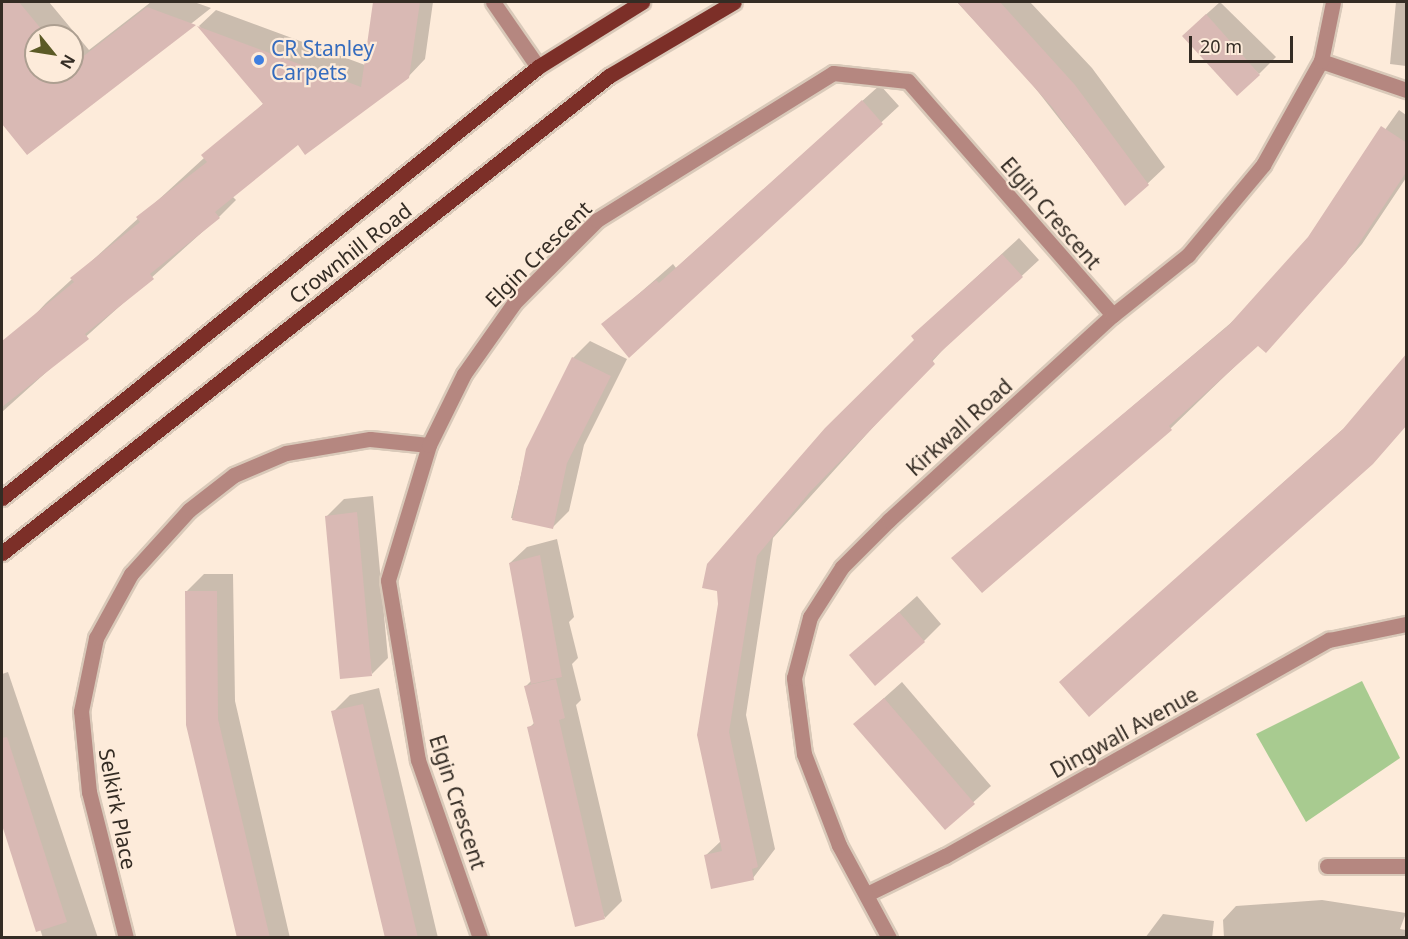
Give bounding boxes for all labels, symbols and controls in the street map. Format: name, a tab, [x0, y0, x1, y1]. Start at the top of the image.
north arrow	[24, 24, 84, 84]
scale bar	[1192, 24, 1296, 62]
text: 20 m	[1200, 34, 1242, 58]
place label: CR Stanley Carpets	[271, 35, 374, 85]
text: N	[55, 51, 81, 73]
marker: CR Stanley Carpets	[252, 53, 266, 67]
street label: Elgin Crescent	[996, 152, 1106, 274]
street label: Elgin Crescent	[480, 196, 596, 312]
street label: Crownhill Road	[284, 197, 416, 309]
street label: Kirkwall Road	[901, 373, 1017, 481]
street label: Dingwall Avenue	[1046, 681, 1202, 783]
street label: Elgin Crescent	[424, 732, 492, 872]
street label: Selkirk Place	[94, 746, 142, 872]

